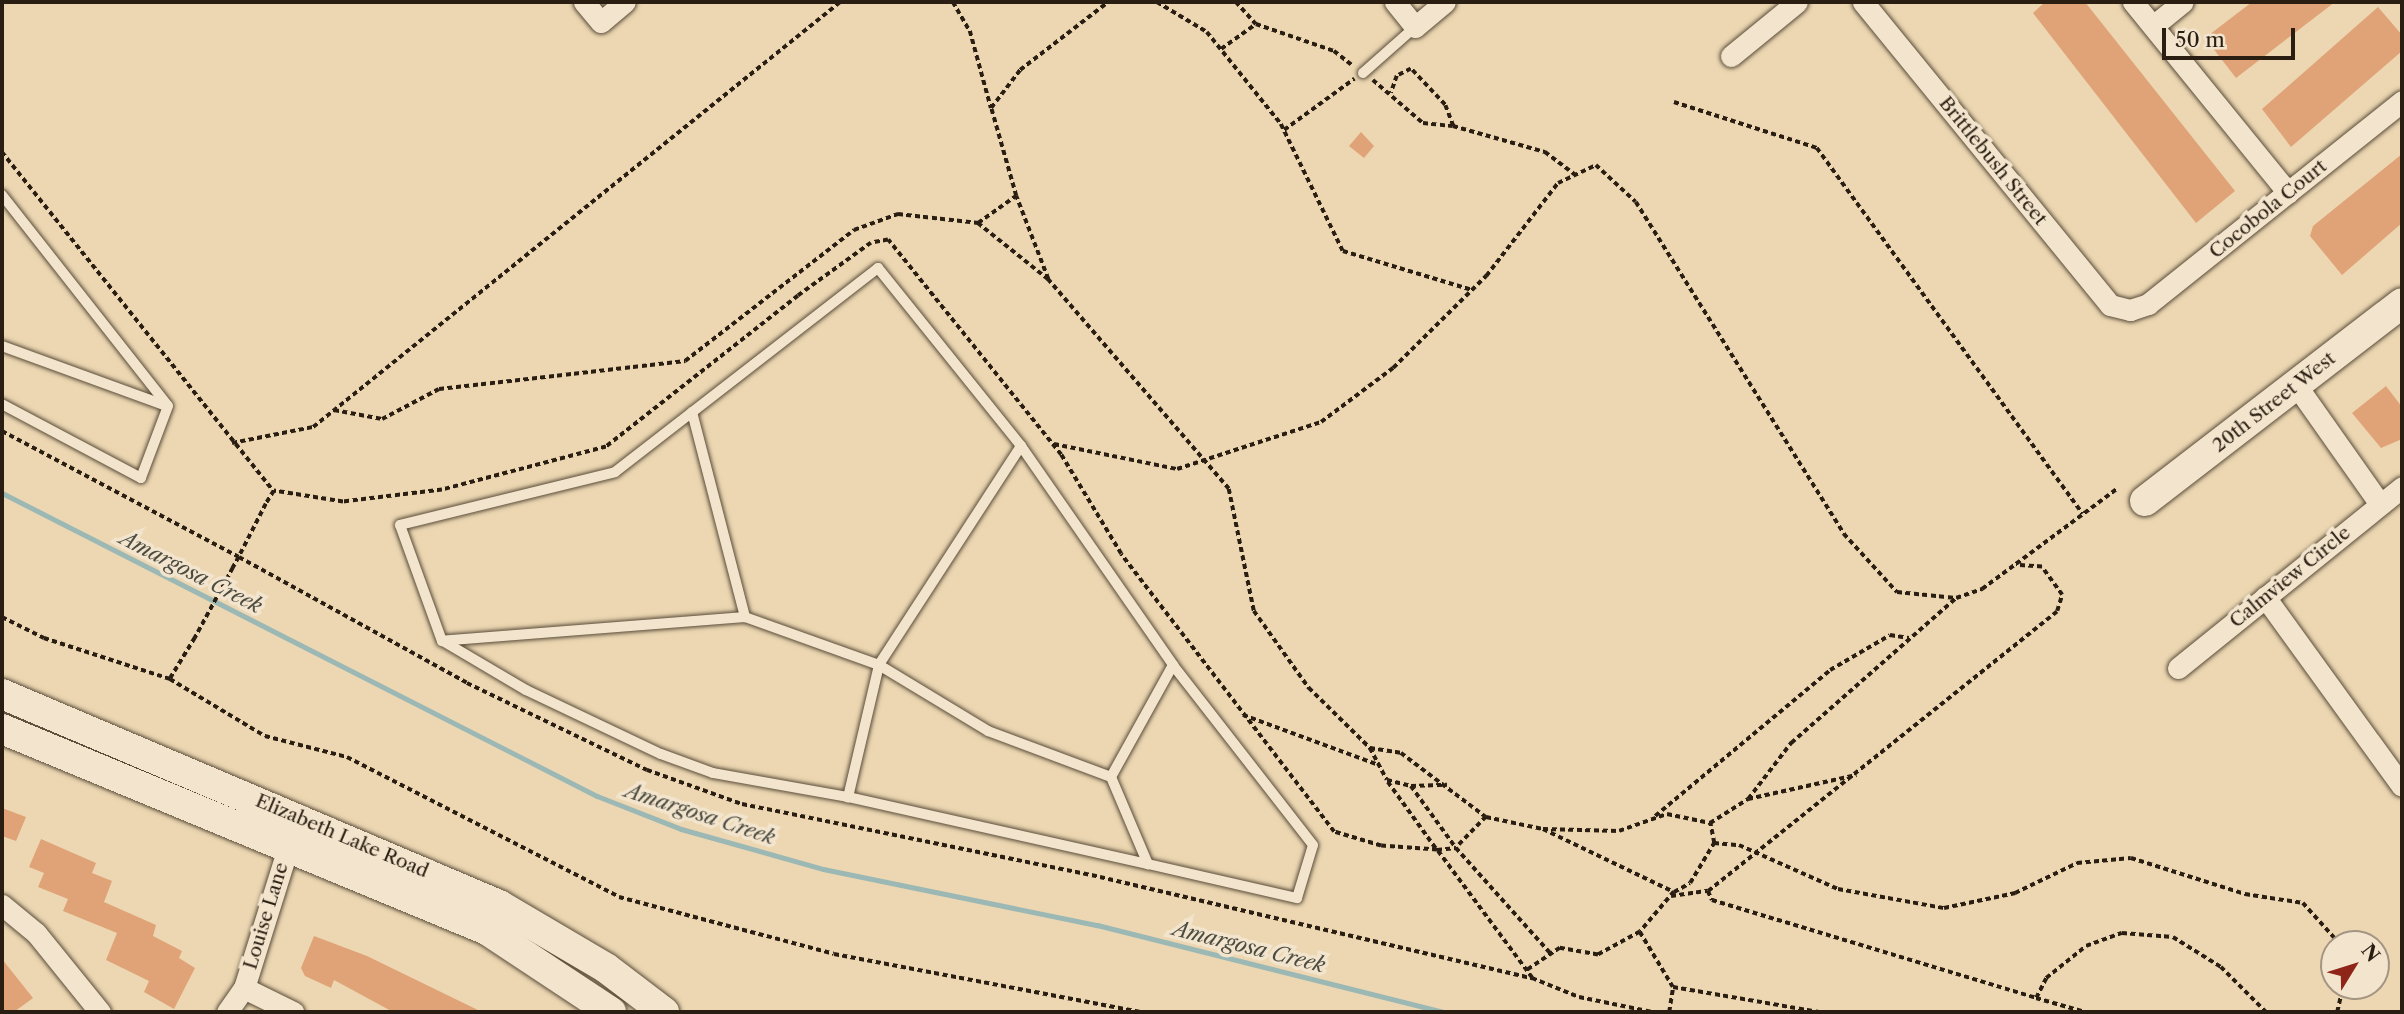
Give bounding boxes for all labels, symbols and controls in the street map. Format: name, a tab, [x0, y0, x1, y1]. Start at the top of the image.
scale bar	[2166, 14, 2299, 58]
text: 50 m	[2175, 27, 2225, 52]
street label: Brittlebush Street	[1934, 92, 2052, 230]
street label: Cocobola Court	[2205, 155, 2331, 263]
street label: 20th Street West	[2208, 347, 2340, 457]
street label: Calmview Circle	[2225, 521, 2355, 633]
water label: Amargosa Creek	[116, 525, 266, 619]
water label: Amargosa Creek	[622, 778, 778, 850]
street label: Elizabeth Lake Road	[252, 789, 432, 883]
street label: Louise Lane	[239, 860, 293, 972]
water label: Amargosa Creek	[1170, 916, 1328, 978]
north arrow	[2320, 930, 2390, 1000]
text: N	[2356, 939, 2385, 967]

